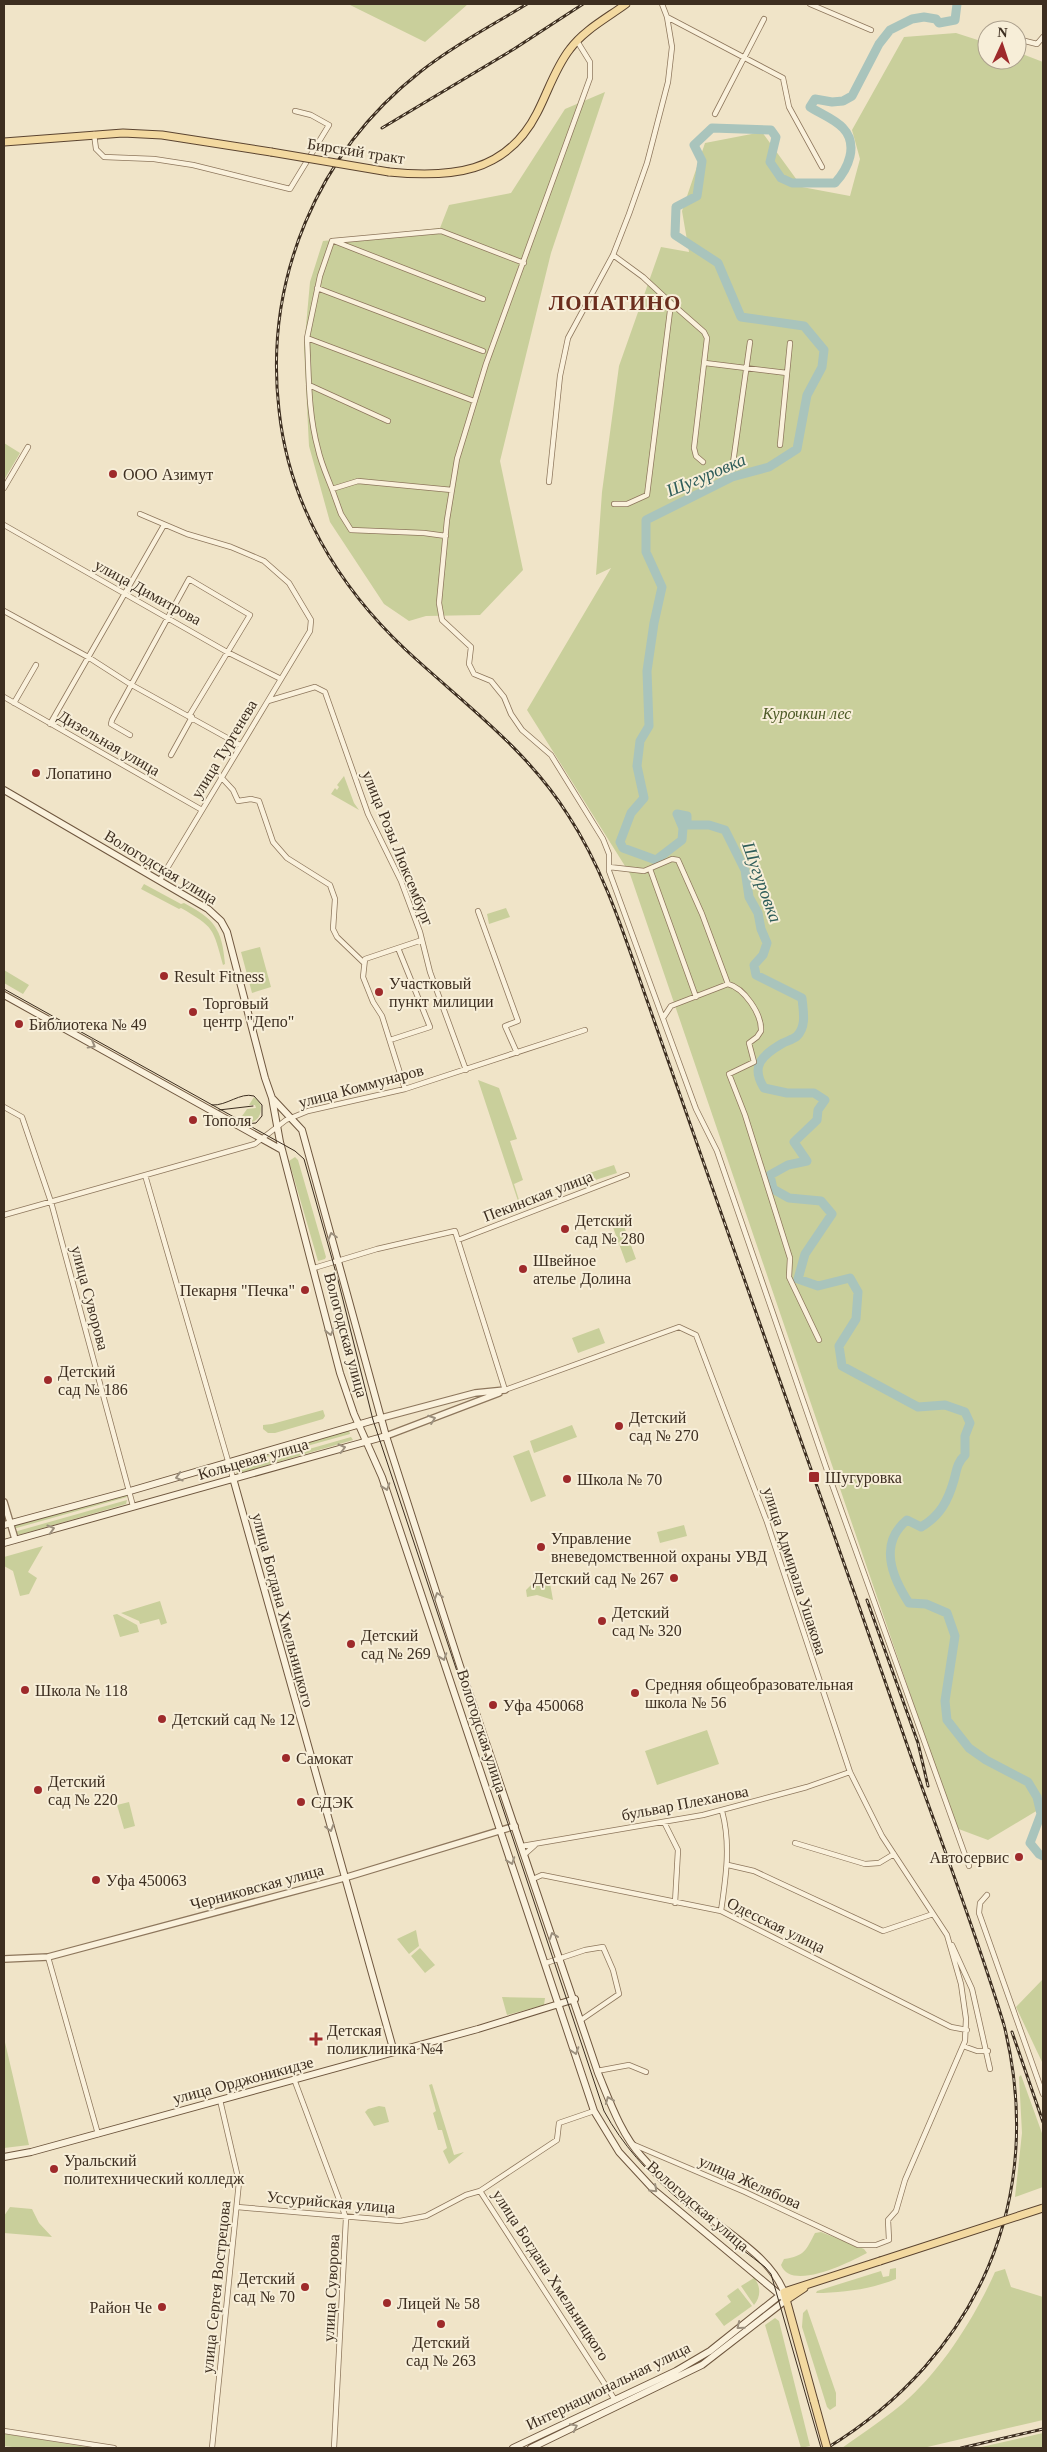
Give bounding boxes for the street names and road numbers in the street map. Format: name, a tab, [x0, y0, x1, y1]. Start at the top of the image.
street label: Бирский тракт	[306, 135, 406, 168]
street label: улица Димитрова	[91, 556, 204, 629]
street label: улица Тургенева	[188, 697, 261, 802]
street label: Дизельная улица	[55, 707, 163, 780]
street label: улица Розы Люксембург	[358, 768, 437, 929]
street label: Вологодская улица	[101, 827, 221, 908]
street label: улица Коммунаров	[297, 1061, 426, 1112]
street label: Пекинская улица	[481, 1167, 596, 1226]
street label: улица Суворова	[67, 1244, 112, 1352]
street label: Вологодская улица	[320, 1271, 371, 1400]
street label: Кольцевая улица	[196, 1435, 310, 1484]
street label: улица Адмирала Ушакова	[759, 1485, 830, 1657]
street label: улица Богдана Хмельницкого	[248, 1511, 317, 1709]
street label: Вологодская улица	[453, 1667, 510, 1795]
street label: бульвар Плеханова	[620, 1782, 750, 1825]
street label: Черниковская улица	[188, 1861, 326, 1914]
street label: Одесская улица	[724, 1894, 828, 1957]
street label: улица Орджоникидзе	[171, 2053, 315, 2108]
street label: улица Желябова	[696, 2152, 804, 2213]
street label: Вологодская улица	[643, 2157, 752, 2255]
street label: улица Богдана Хмельницкого	[489, 2186, 613, 2364]
street label: Уссурийская улица	[266, 2188, 396, 2217]
street label: улица Сергея Вострецова	[198, 2200, 235, 2374]
street label: улица Суворова	[320, 2234, 343, 2342]
street label: Интернациональная улица	[523, 2339, 693, 2434]

